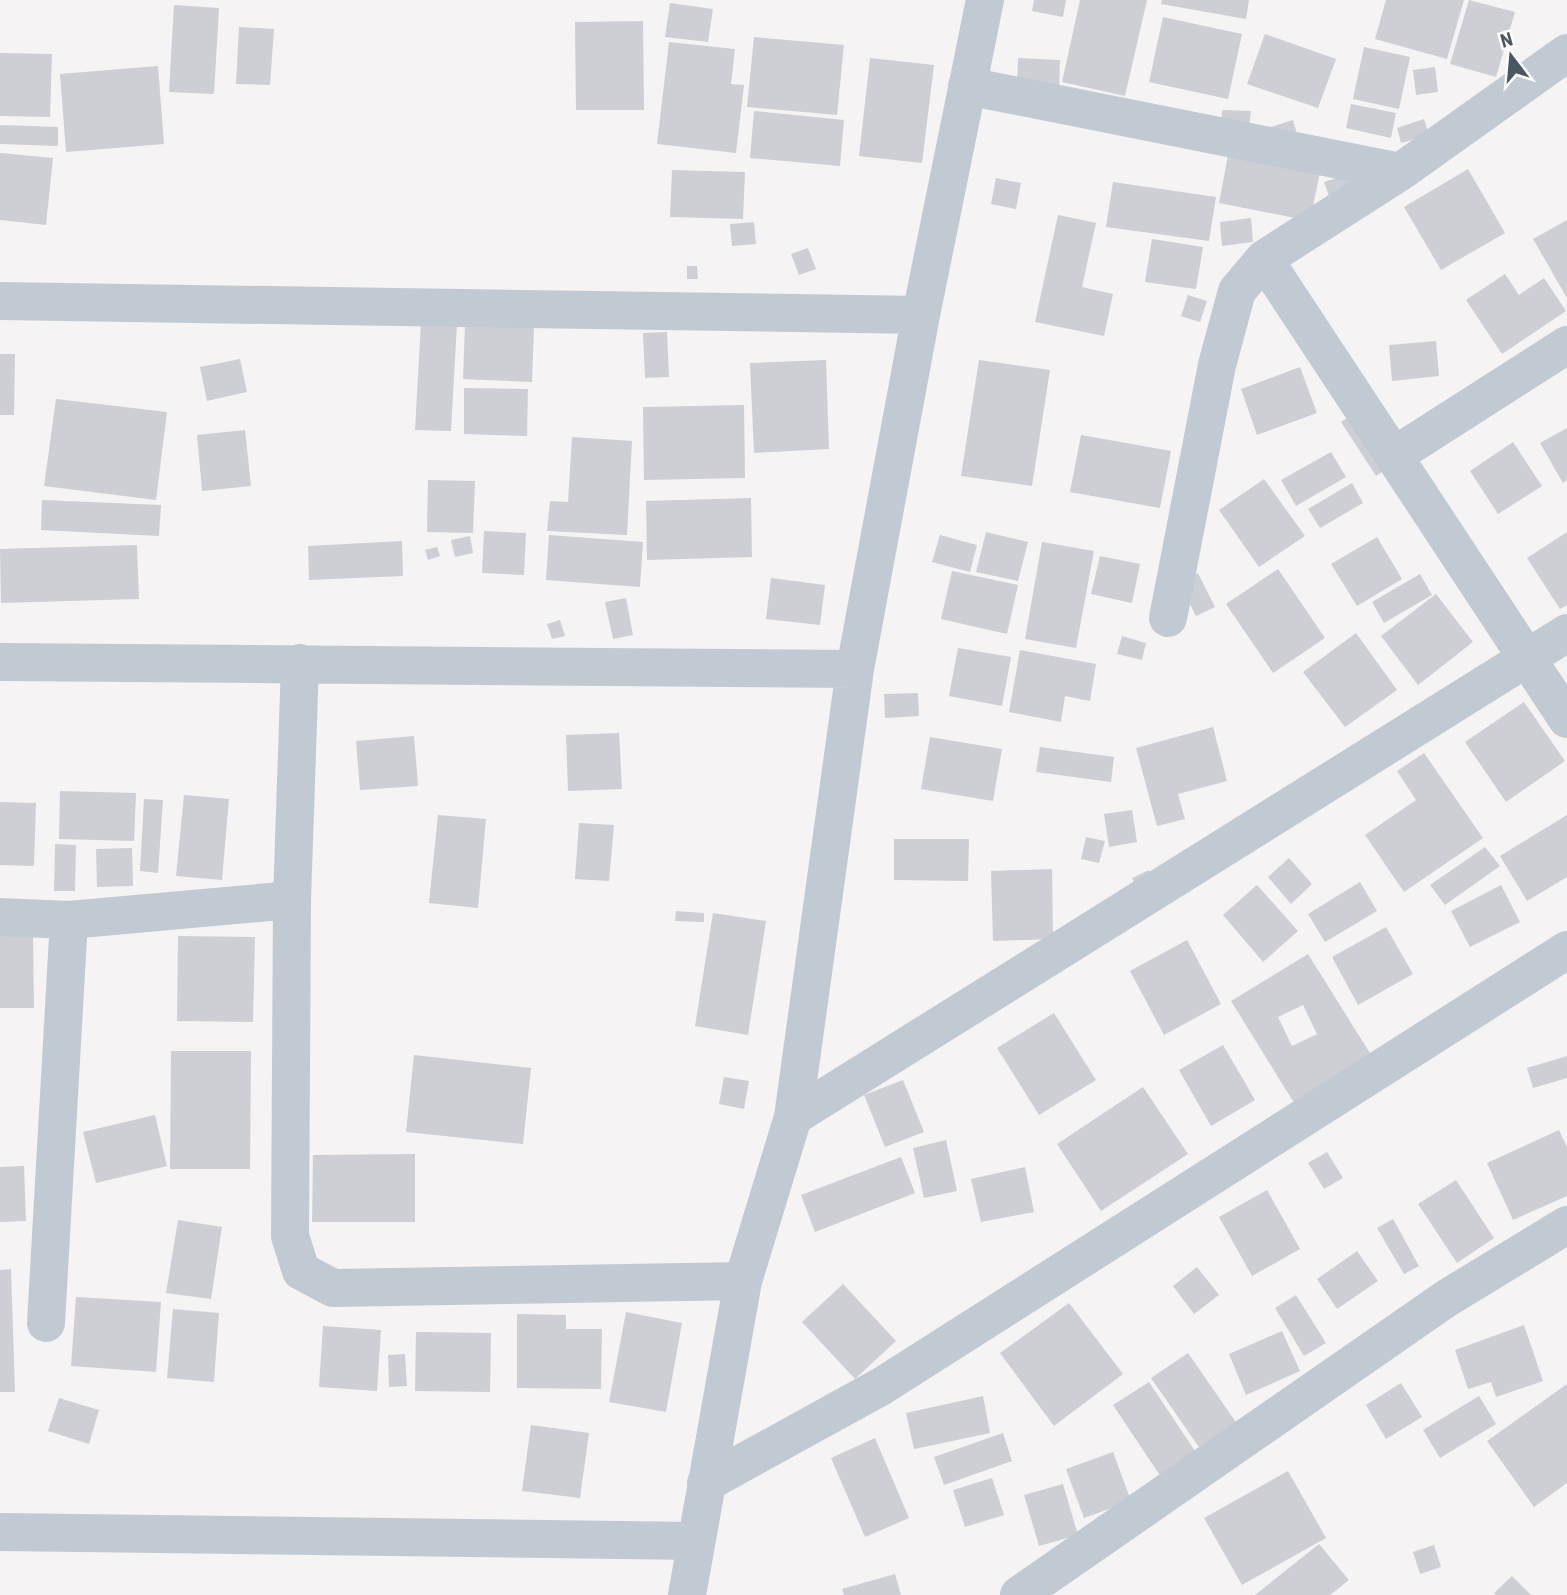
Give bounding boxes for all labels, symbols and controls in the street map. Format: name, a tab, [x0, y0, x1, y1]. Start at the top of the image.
north arrow	[1476, 21, 1546, 91]
text: N	[1498, 27, 1515, 53]

